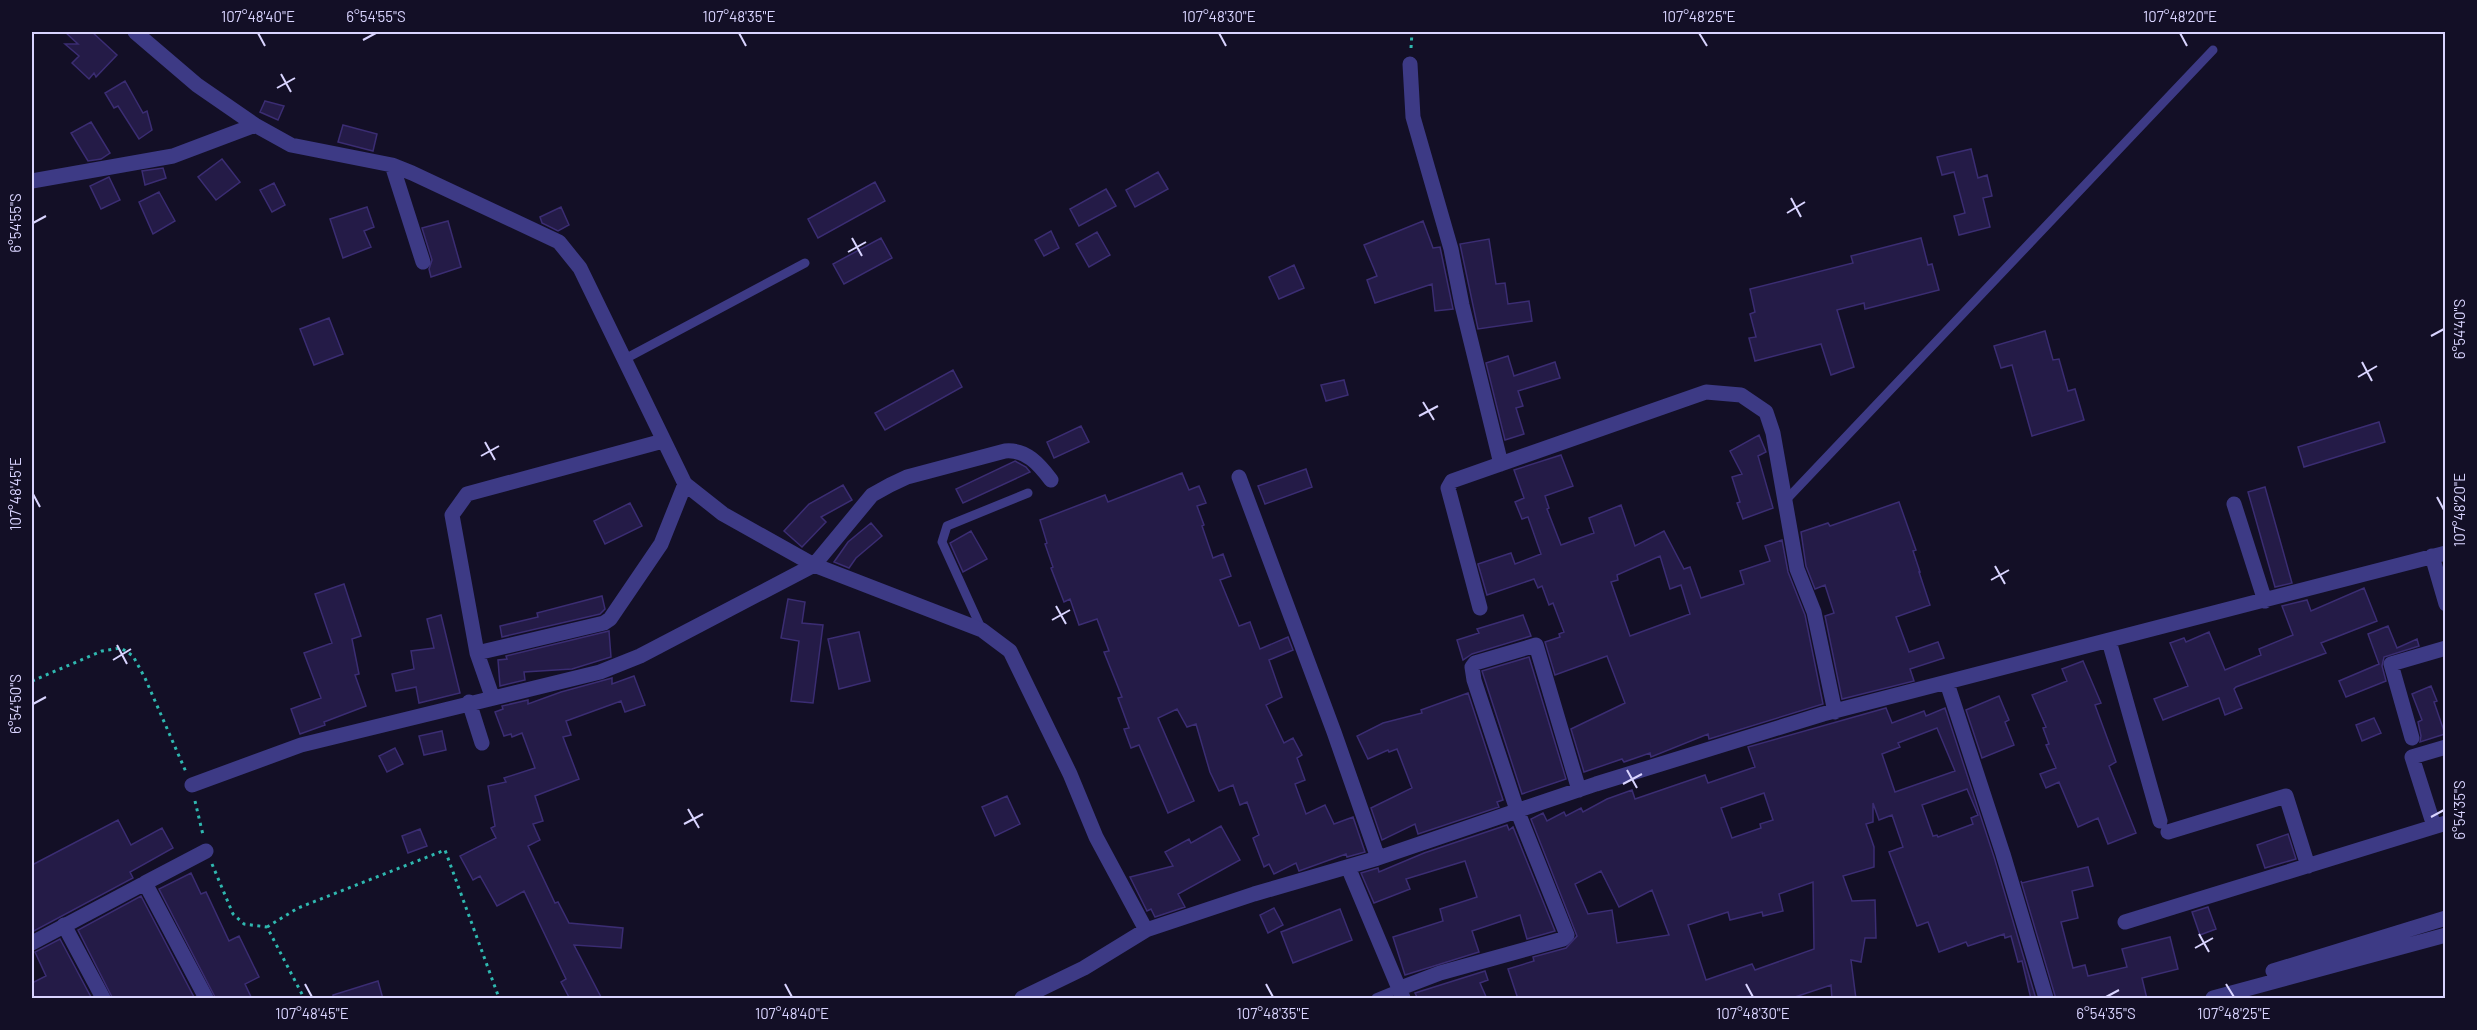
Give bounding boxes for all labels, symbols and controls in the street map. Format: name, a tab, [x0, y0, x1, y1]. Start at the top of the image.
text: 107°48'40"E	[221, 7, 295, 25]
text: 6°54'55"S	[346, 7, 406, 25]
text: 107°48'35"E	[702, 7, 776, 25]
text: 107°48'30"E	[1182, 7, 1256, 25]
text: 107°48'25"E	[1662, 7, 1736, 25]
text: 107°48'20"E	[2143, 7, 2217, 25]
text: 6°54'55"S	[6, 193, 24, 253]
text: 6°54'40"S	[2450, 299, 2468, 359]
text: 107°48'45"E	[6, 457, 24, 531]
text: 107°48'20"E	[2450, 473, 2468, 547]
text: 6°54'50"S	[6, 674, 24, 734]
text: 6°54'35"S	[2450, 780, 2468, 840]
text: 107°48'45"E	[275, 1004, 349, 1022]
text: 107°48'40"E	[755, 1004, 829, 1022]
text: 107°48'35"E	[1236, 1004, 1310, 1022]
text: 107°48'30"E	[1716, 1004, 1790, 1022]
text: 6°54'35"S	[2076, 1004, 2136, 1022]
text: 107°48'25"E	[2197, 1004, 2271, 1022]

